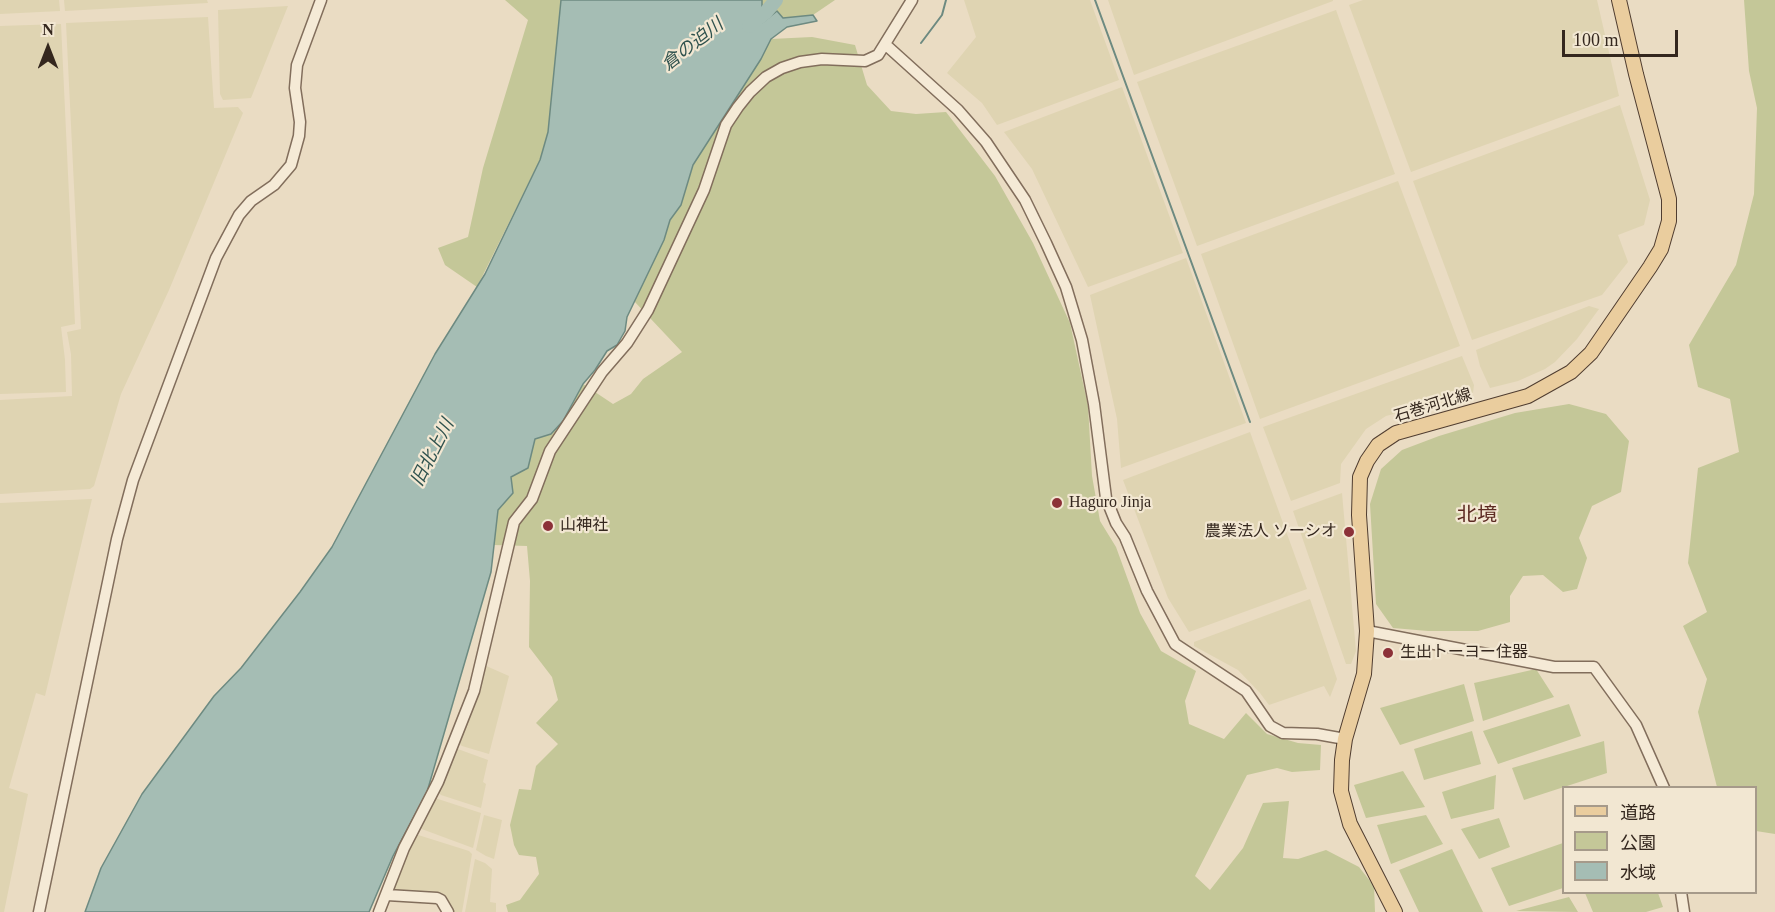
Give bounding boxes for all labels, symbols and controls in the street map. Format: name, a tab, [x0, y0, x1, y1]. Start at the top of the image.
water label: 倉の迫川	[658, 14, 728, 76]
north arrow	[18, 18, 78, 78]
scale bar	[1565, 18, 1680, 56]
text: N	[42, 21, 54, 38]
text: 100 m	[1573, 30, 1619, 50]
street label: 石巻河北線	[1392, 385, 1474, 427]
water label: 旧北上川	[407, 416, 459, 490]
place label: Haguro Jinja	[1069, 493, 1151, 513]
marker: Haguro Jinja	[1050, 496, 1064, 510]
district label: 北境	[1457, 504, 1497, 528]
place label: 山神社	[560, 516, 608, 536]
marker: 山神社	[541, 519, 555, 533]
place label: 農業法人 ソーシオ	[1205, 522, 1337, 542]
marker: 農業法人 ソーシオ	[1342, 525, 1356, 539]
place label: 生出トーヨー住器	[1400, 643, 1528, 663]
marker: 生出トーヨー住器	[1381, 646, 1395, 660]
legend	[1562, 786, 1757, 894]
text: 道路	[1620, 803, 1656, 823]
text: 公園	[1620, 833, 1656, 853]
text: 水域	[1620, 863, 1656, 883]

